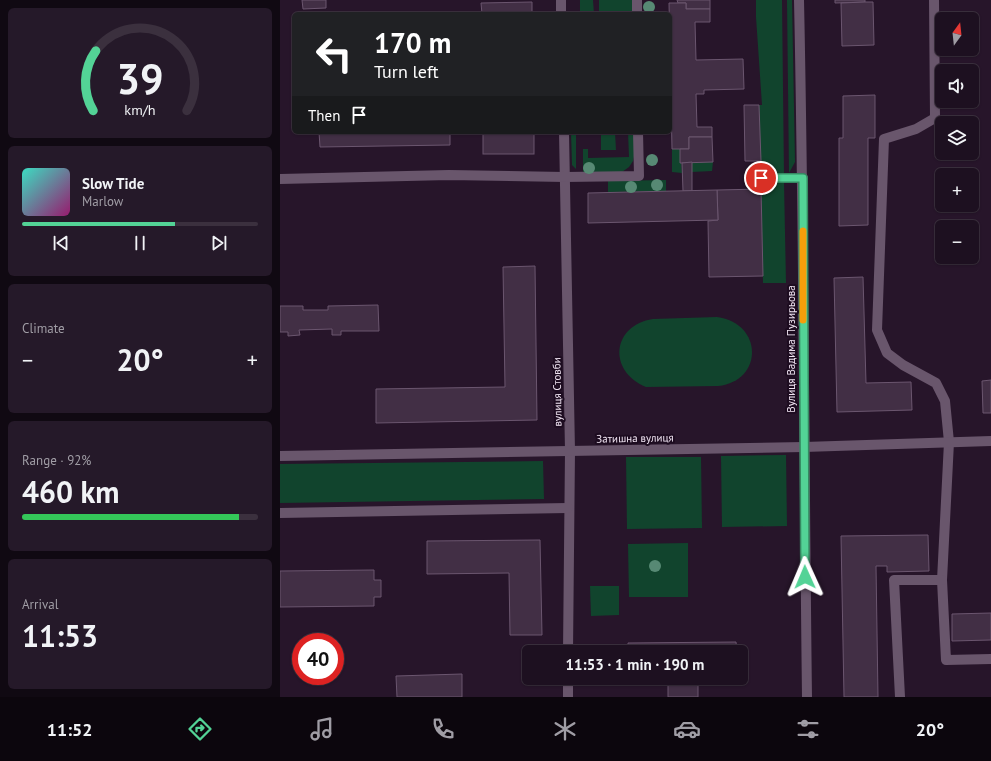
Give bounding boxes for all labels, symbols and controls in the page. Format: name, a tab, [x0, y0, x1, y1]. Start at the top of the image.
north arrow	[935, 12, 979, 56]
map controls	[935, 12, 979, 264]
text: 170 m	[374, 24, 451, 61]
icon: left	[308, 28, 360, 80]
text: 39	[116, 52, 164, 105]
text: Turn left	[374, 60, 439, 83]
button: sound	[935, 64, 979, 108]
text: km/h	[124, 99, 156, 118]
icon: arrive	[348, 104, 370, 126]
text: Then	[308, 106, 340, 125]
button: layers	[935, 116, 979, 160]
pin	[744, 161, 778, 195]
icon: arrive	[750, 167, 772, 189]
button: +	[935, 168, 979, 212]
text: Slow Tide	[82, 174, 144, 193]
text: Marlow	[82, 193, 123, 210]
button: −	[935, 220, 979, 264]
icon: previous	[50, 232, 72, 254]
icon: pause	[129, 232, 151, 254]
icon: next	[208, 232, 230, 254]
street label: Вулиця Вадима Пузирьова	[784, 285, 798, 413]
text: Climate	[22, 320, 65, 337]
text: 20°	[116, 340, 164, 379]
text: −	[22, 346, 33, 374]
text: +	[247, 346, 258, 374]
street label: вулиця Стовби	[549, 357, 565, 427]
street label: Затишна вулиця	[596, 430, 674, 446]
text: Range · 92%	[22, 452, 91, 469]
text: 460 km	[22, 472, 120, 511]
position arrow	[784, 556, 826, 598]
text: Arrival	[22, 596, 58, 613]
text: 11:53	[22, 616, 98, 655]
speed limit sign: 40	[292, 633, 344, 685]
text: 11:53 · 1 min · 190 m	[566, 655, 704, 674]
icon: directions	[186, 715, 214, 743]
icon: music	[308, 715, 336, 743]
icon: phone	[429, 715, 457, 743]
icon: climate	[551, 715, 579, 743]
icon: car	[673, 715, 701, 743]
icon: filters	[794, 715, 822, 743]
text: 11:52	[47, 718, 92, 741]
text: 20°	[916, 718, 944, 741]

